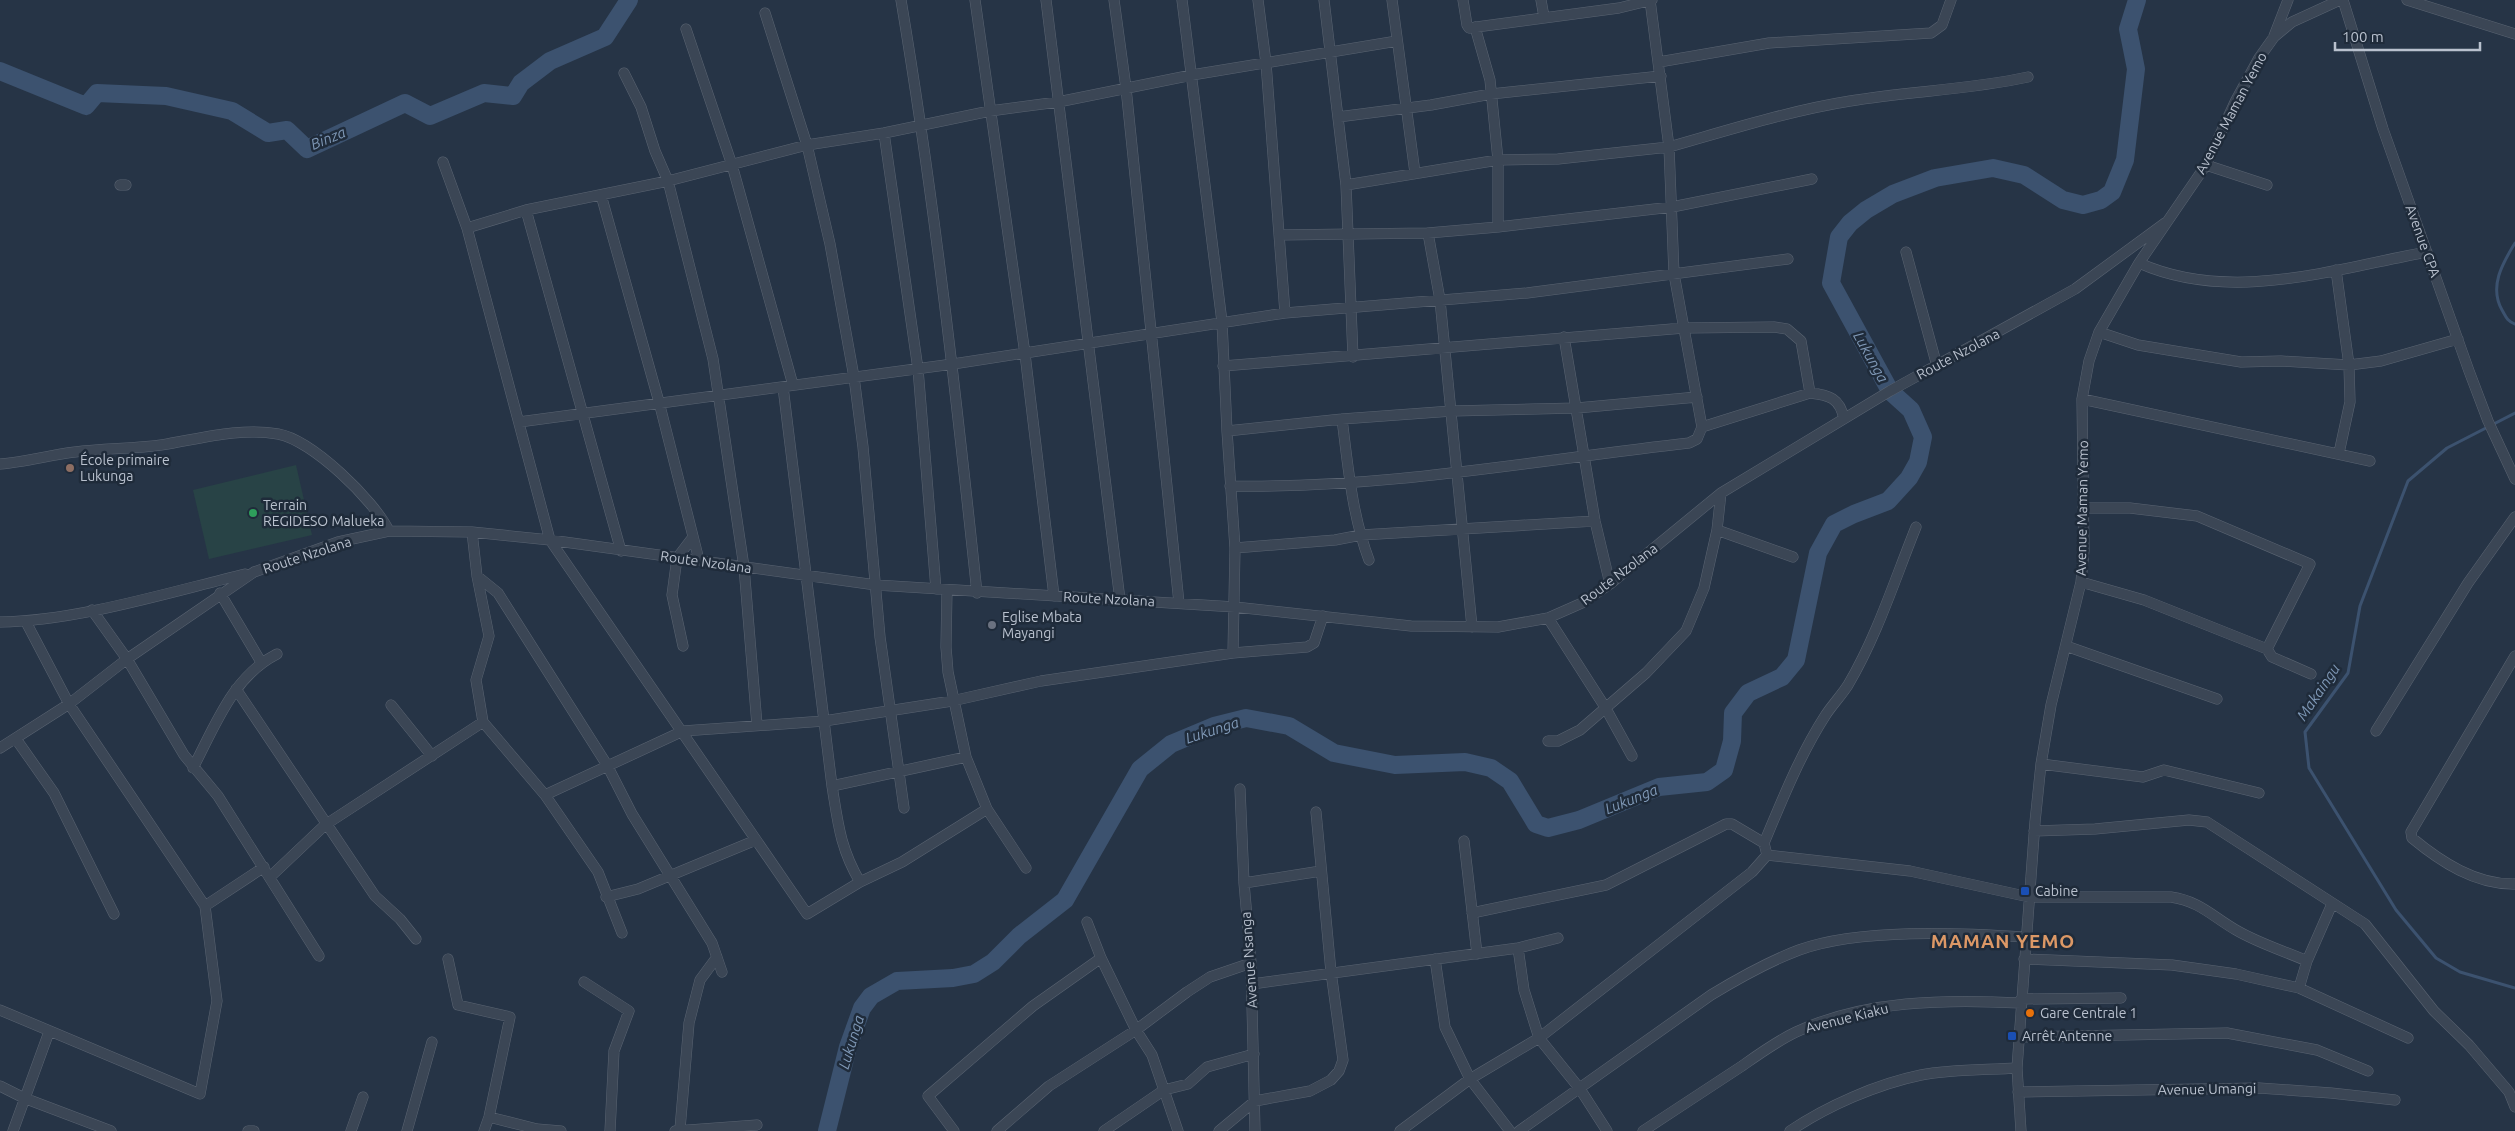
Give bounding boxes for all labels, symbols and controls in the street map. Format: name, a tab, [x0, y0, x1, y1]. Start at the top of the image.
scale bar	[2335, 20, 2480, 52]
text: 100 m	[2342, 28, 2384, 45]
street label: Avenue Maman Yemo	[2192, 49, 2270, 177]
water label: Binza	[308, 123, 348, 153]
street label: Avenue CPA	[2403, 203, 2443, 279]
street label: Route Nzolana	[1914, 325, 2002, 383]
water label: Lukunga	[1850, 329, 1892, 385]
street label: Avenue Maman Yemo	[2073, 440, 2091, 576]
place label: École primaire Lukunga	[80, 451, 170, 484]
marker: École primaire Lukunga	[64, 462, 76, 474]
place label: Terrain REGIDESO Malueka	[263, 497, 384, 529]
marker: Terrain REGIDESO Malueka	[247, 507, 259, 519]
street label: Route Nzolana	[261, 533, 353, 577]
street label: Route Nzolana	[1578, 540, 1660, 608]
street label: Route Nzolana	[659, 548, 753, 576]
street label: Route Nzolana	[1063, 589, 1155, 609]
place label: Eglise Mbata Mayangi	[1002, 609, 1082, 641]
marker: Eglise Mbata Mayangi	[986, 619, 998, 631]
water label: Makaingu	[2293, 660, 2343, 724]
water label: Lukunga	[1183, 713, 1241, 747]
water label: Lukunga	[1602, 781, 1660, 817]
place label: Cabine	[2035, 883, 2078, 899]
marker: Cabine	[2019, 885, 2031, 897]
street label: Avenue Nsanga	[1238, 911, 1260, 1009]
district label: MAMAN YEMO	[1931, 930, 2075, 952]
street label: Avenue Kiaku	[1804, 1000, 1890, 1036]
place label: Gare Centrale 1	[2040, 1005, 2137, 1021]
marker: Gare Centrale 1	[2024, 1007, 2036, 1019]
water label: Lukunga	[835, 1013, 867, 1071]
place label: Arrêt Antenne	[2022, 1028, 2112, 1044]
marker: Arrêt Antenne	[2006, 1030, 2018, 1042]
street label: Avenue Umangi	[2158, 1080, 2256, 1098]

